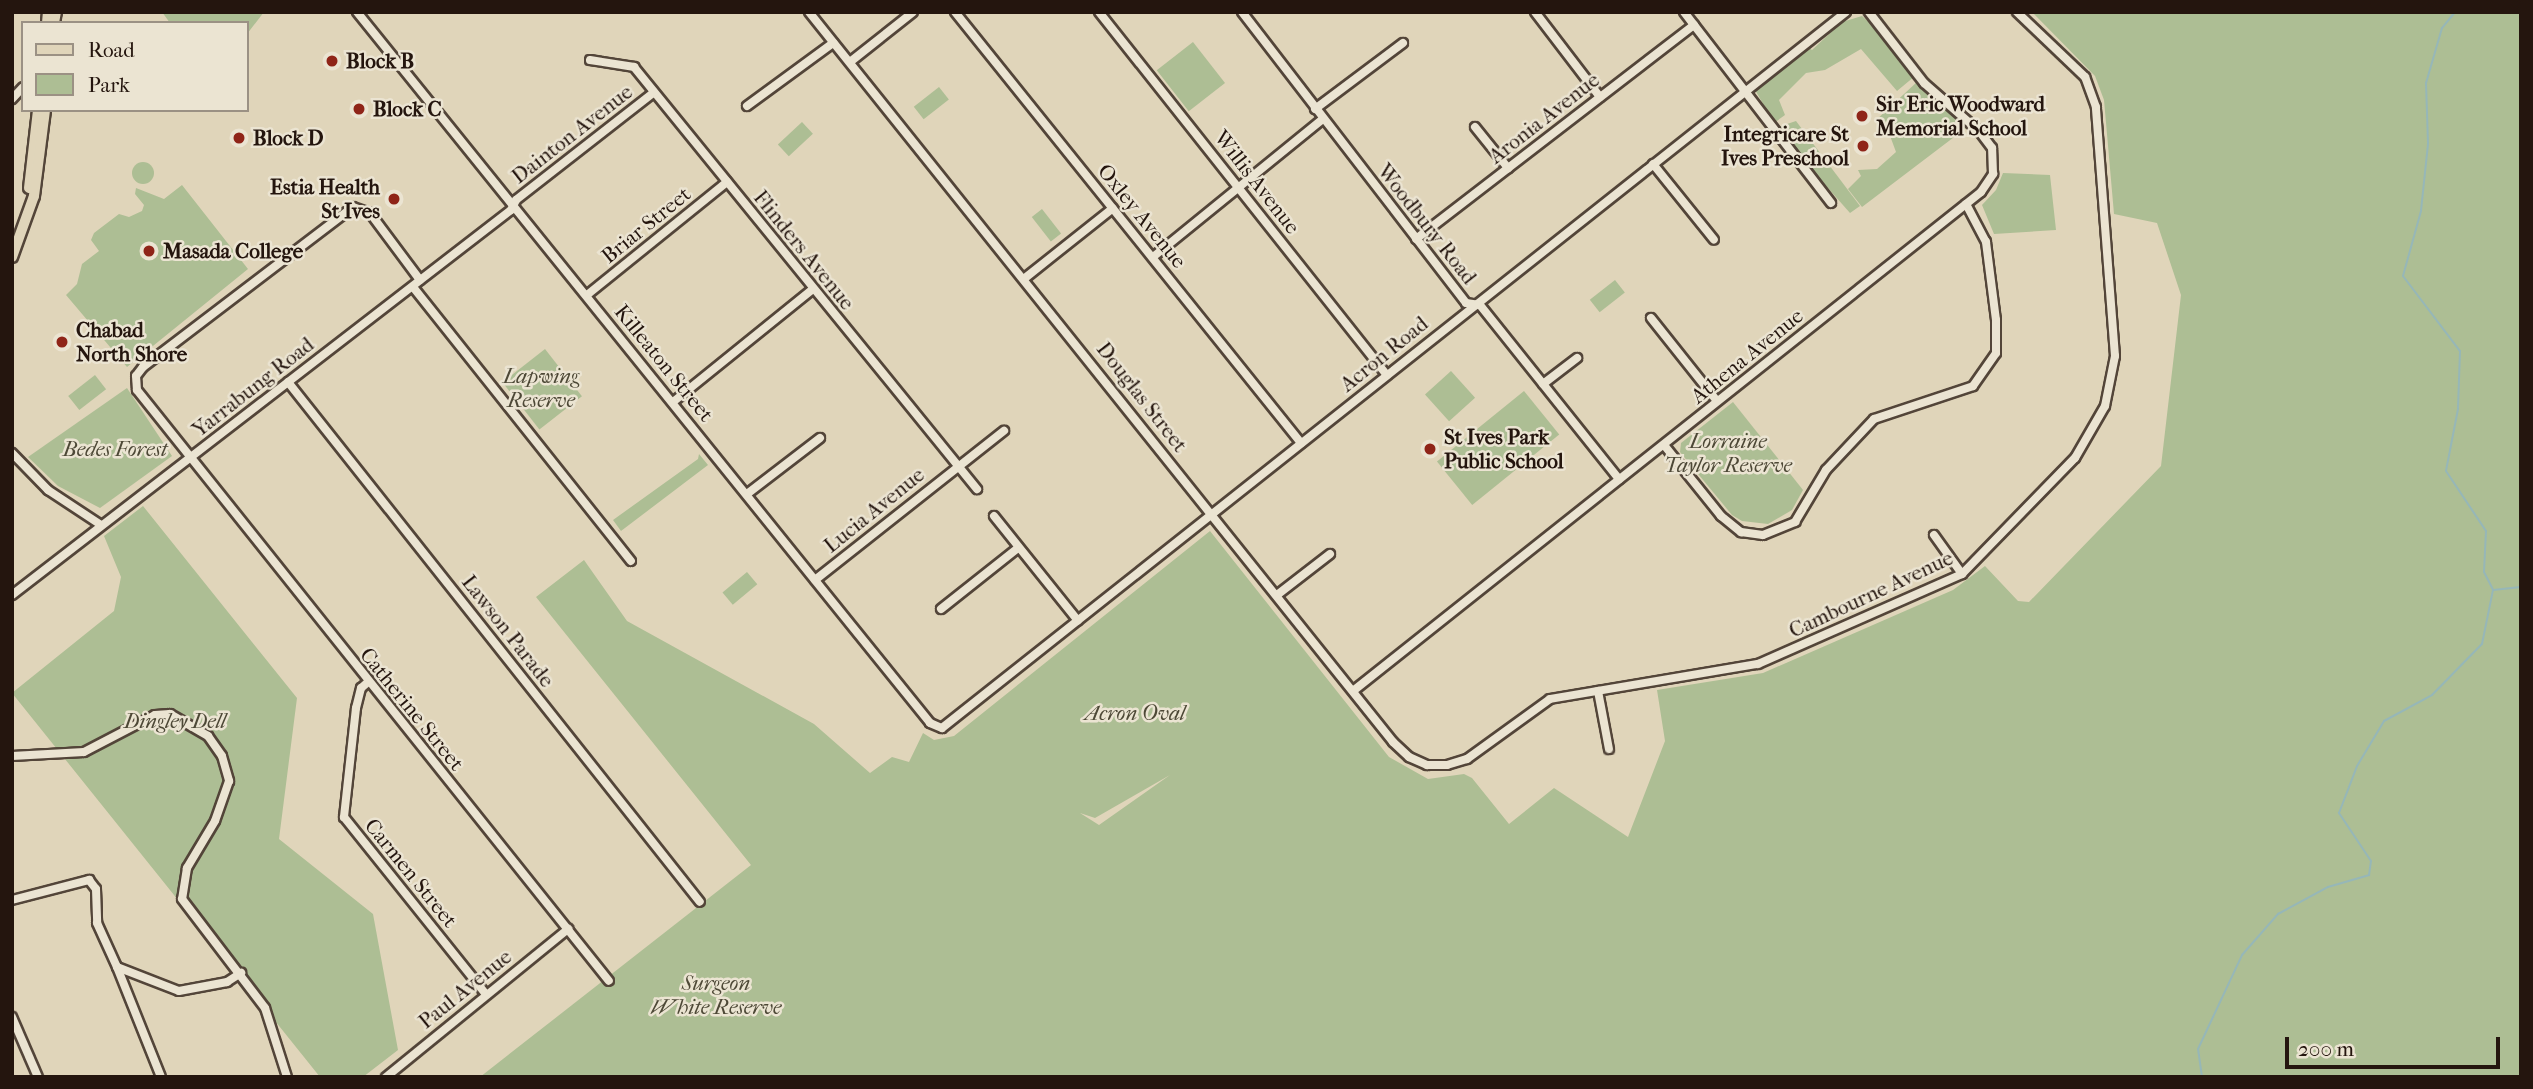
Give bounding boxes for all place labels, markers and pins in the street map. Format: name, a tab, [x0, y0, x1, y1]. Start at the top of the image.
place label: Block B	[346, 48, 414, 74]
marker: Block B	[324, 53, 340, 69]
place label: Sir Eric Woodward Memorial School	[1876, 91, 2045, 141]
place label: Block C	[373, 96, 442, 122]
marker: Block C	[351, 101, 367, 117]
marker: Sir Eric Woodward Memorial School	[1854, 108, 1870, 124]
place label: Integricare St Ives Preschool	[1721, 121, 1849, 171]
place label: Block D	[253, 125, 324, 151]
marker: Block D	[231, 130, 247, 146]
marker: Integricare St Ives Preschool	[1855, 138, 1871, 154]
place label: Estia Health St Ives	[270, 174, 380, 224]
marker: Estia Health St Ives	[386, 191, 402, 207]
place label: Masada College	[163, 238, 303, 264]
marker: Masada College	[141, 243, 157, 259]
place label: Chabad North Shore	[76, 317, 187, 367]
marker: Chabad North Shore	[54, 334, 70, 350]
place label: St Ives Park Public School	[1444, 424, 1564, 474]
marker: St Ives Park Public School	[1422, 441, 1438, 457]

